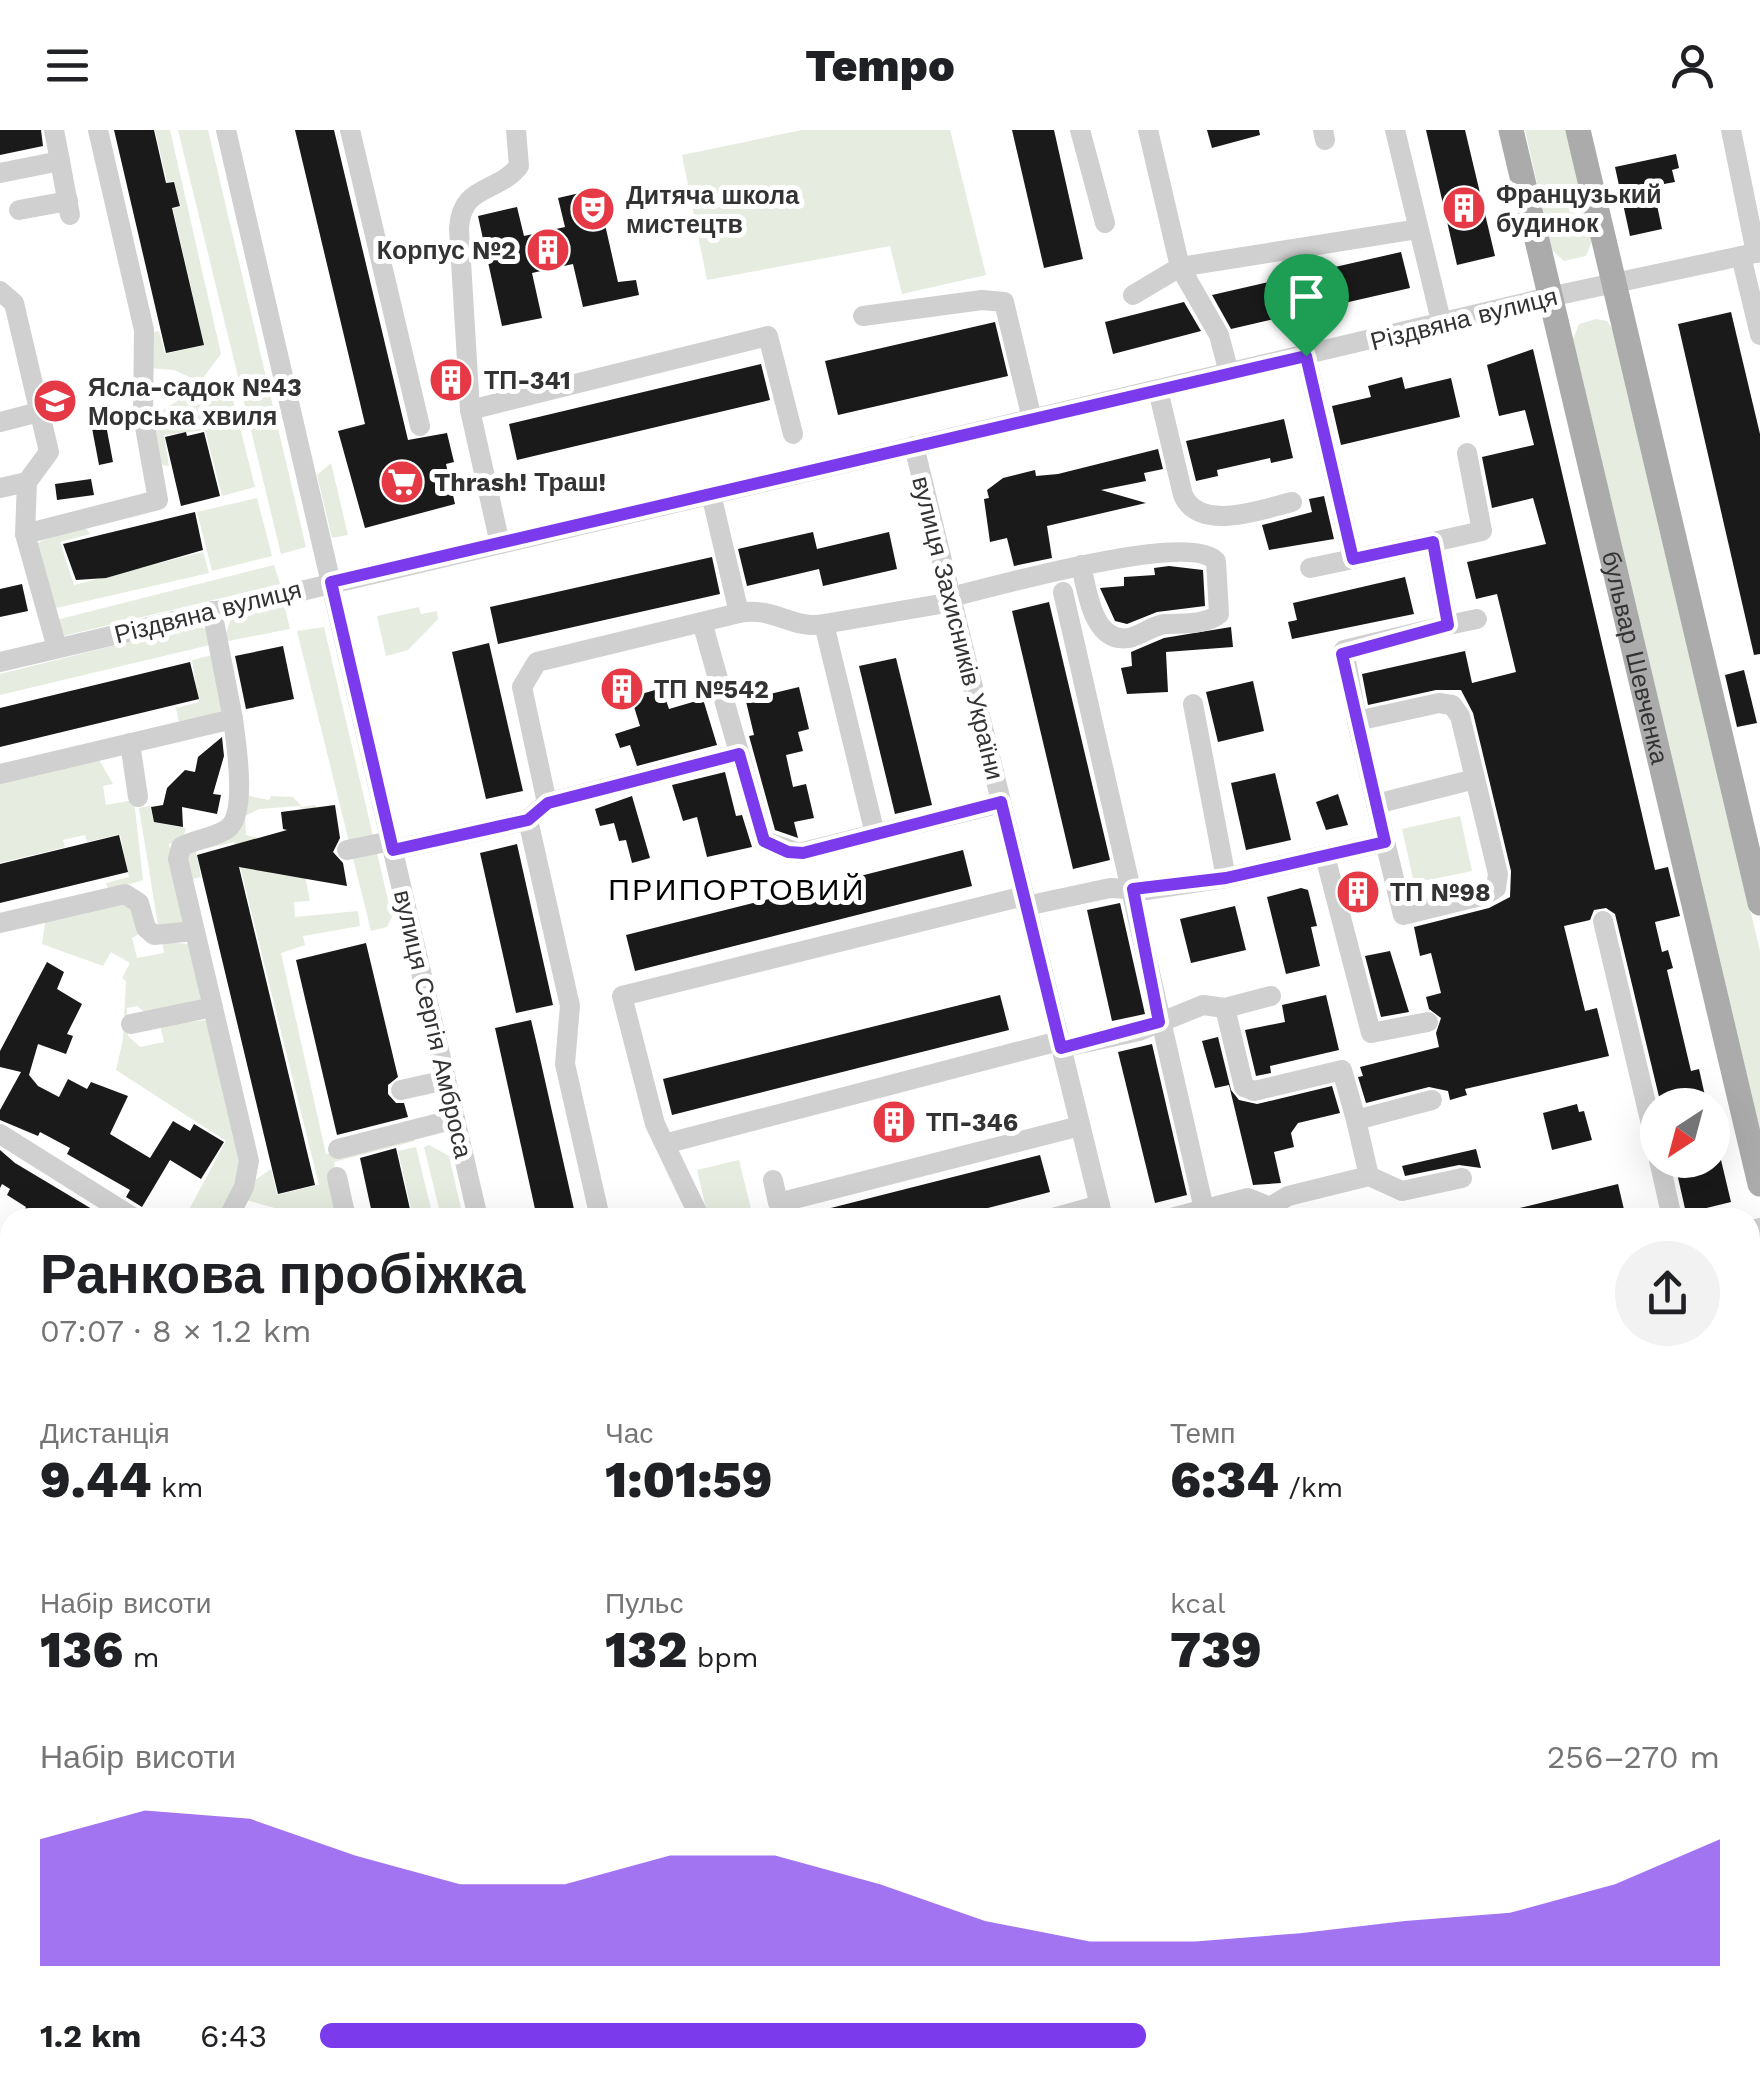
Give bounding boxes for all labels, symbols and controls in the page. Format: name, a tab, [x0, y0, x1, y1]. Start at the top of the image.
icon: menu	[40, 38, 95, 93]
icon: person	[1665, 38, 1720, 93]
text: Tempo	[805, 39, 955, 92]
place label: Французький будинок	[1496, 180, 1662, 238]
place label: Дитяча школа мистецтв	[626, 181, 800, 239]
building icon: Французький будинок	[1441, 185, 1487, 231]
theatre icon: Дитяча школа мистецтв	[570, 186, 616, 232]
building icon: Корпус №2	[525, 227, 571, 273]
place label: Корпус №2	[377, 236, 516, 265]
pin	[1264, 254, 1349, 357]
icon: arrive	[1279, 269, 1334, 324]
street label: Різдвяна вулиця	[1368, 282, 1560, 356]
building icon: ТП-341	[428, 357, 474, 403]
place label: ТП-341	[484, 366, 571, 395]
place label: Ясла-садок №43 Морська хвиля	[88, 373, 302, 431]
school or university icon: Ясла-садок №43 Морська хвиля	[32, 378, 78, 424]
supermarket icon: Thrash! Траш!	[379, 459, 425, 505]
place label: Thrash! Траш!	[434, 468, 606, 497]
street label: вулиця Захисників України	[906, 473, 1010, 783]
street label: бульвар Шевченка	[1596, 548, 1675, 767]
street label: Різдвяна вулиця	[112, 575, 304, 649]
building icon: ТП №542	[599, 666, 645, 712]
place label: ТП №542	[654, 675, 769, 704]
building icon: ТП №98	[1335, 869, 1381, 915]
district label: ПРИПОРТОВИЙ	[608, 872, 866, 907]
place label: ТП №98	[1390, 878, 1491, 907]
street label: вулиця Сергія Амброса	[388, 887, 478, 1161]
north arrow	[1640, 1088, 1730, 1178]
map controls	[1640, 1088, 1730, 1178]
building icon: ТП-346	[871, 1099, 917, 1145]
place label: ТП-346	[926, 1108, 1018, 1137]
button: share	[1615, 1241, 1720, 1346]
text: Ранкова пробіжка	[40, 1242, 525, 1306]
text: 07:07 · 8 × 1.2 km	[40, 1312, 311, 1350]
text: Дистанція	[40, 1417, 170, 1450]
text: Час	[605, 1417, 653, 1450]
text: Темп	[1170, 1417, 1236, 1450]
text: 9.44	[40, 1450, 151, 1509]
text: 1:01:59	[605, 1450, 773, 1509]
text: 6:34	[1170, 1450, 1279, 1509]
text: km	[151, 1471, 204, 1504]
text: /km	[1279, 1471, 1343, 1504]
text: Набір висоти	[40, 1587, 211, 1620]
text: Пульс	[605, 1587, 683, 1620]
text: kcal	[1170, 1587, 1225, 1620]
text: 136	[40, 1620, 123, 1679]
text: 132	[605, 1620, 687, 1679]
text: 739	[1170, 1620, 1262, 1679]
text: m	[123, 1641, 159, 1674]
text: bpm	[687, 1641, 759, 1674]
text: Набір висоти	[40, 1738, 236, 1776]
text: 256–270 m	[1547, 1738, 1720, 1776]
text: 1.2 km	[40, 2017, 141, 2055]
text: 6:43	[200, 2017, 267, 2055]

